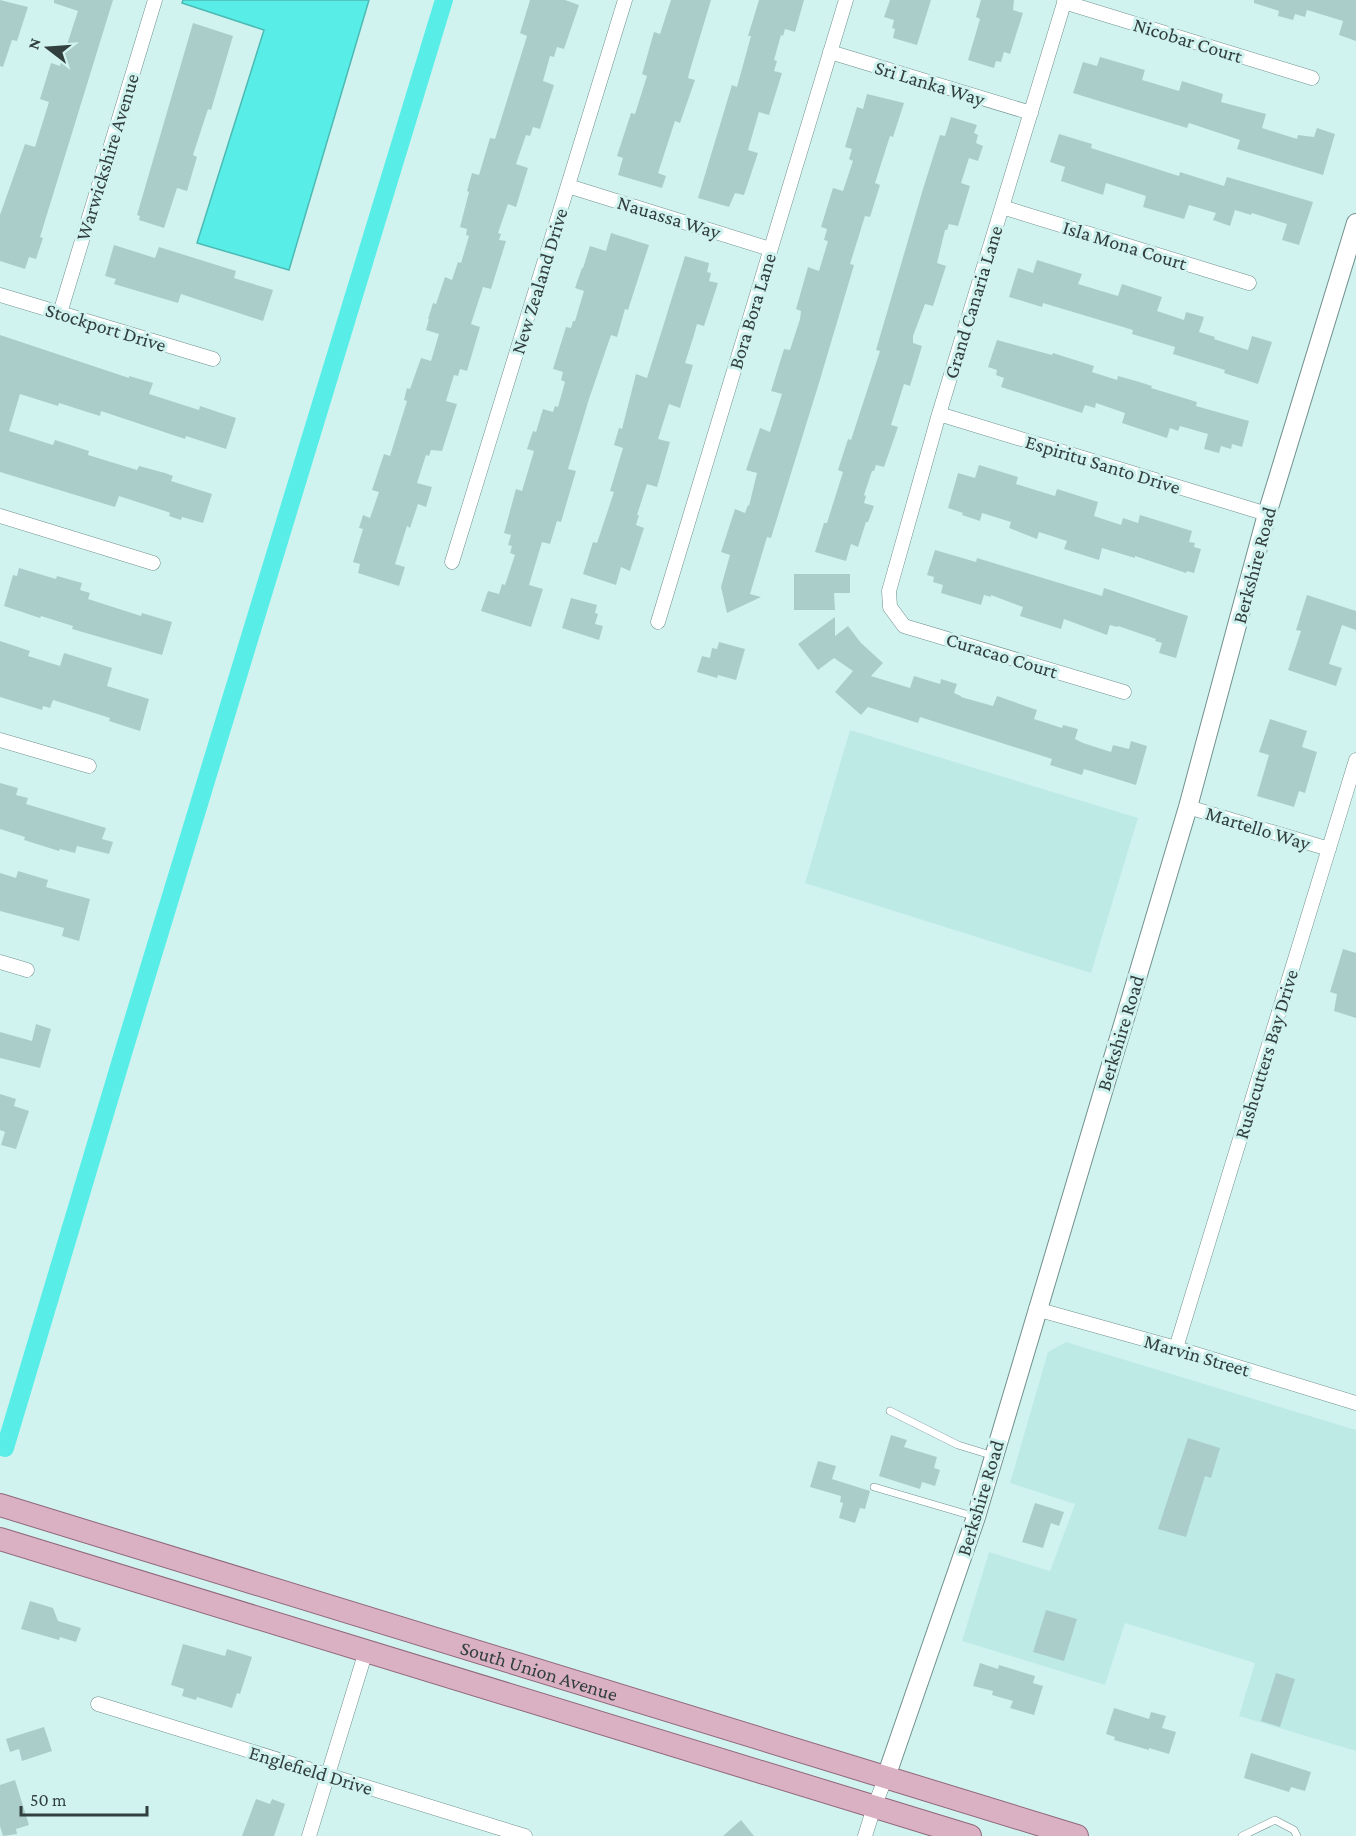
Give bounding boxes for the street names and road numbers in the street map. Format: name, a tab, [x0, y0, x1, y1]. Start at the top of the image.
street label: Nicobar Court	[1131, 13, 1246, 67]
street label: Sri Lanka Way	[872, 56, 988, 111]
street label: Warwickshire Avenue	[71, 71, 143, 243]
street label: Nauassa Way	[614, 191, 724, 244]
street label: New Zealand Drive	[506, 205, 572, 357]
street label: Isla Mona Court	[1060, 216, 1190, 274]
street label: Grand Canaria Lane	[939, 223, 1007, 381]
street label: Bora Bora Lane	[724, 250, 780, 372]
street label: Stockport Drive	[43, 298, 169, 357]
street label: Espiritu Santo Drive	[1023, 430, 1183, 499]
street label: Berkshire Road	[1228, 504, 1280, 626]
street label: Curacao Court	[944, 628, 1061, 683]
street label: Martello Way	[1203, 802, 1314, 856]
street label: Rushcutters Bay Drive	[1230, 966, 1303, 1142]
street label: Berkshire Road	[1092, 972, 1148, 1093]
street label: Marvin Street	[1142, 1329, 1253, 1381]
street label: Berkshire Road	[952, 1437, 1008, 1558]
street label: South Union Avenue	[458, 1636, 621, 1705]
street label: Englefield Drive	[246, 1741, 376, 1800]

